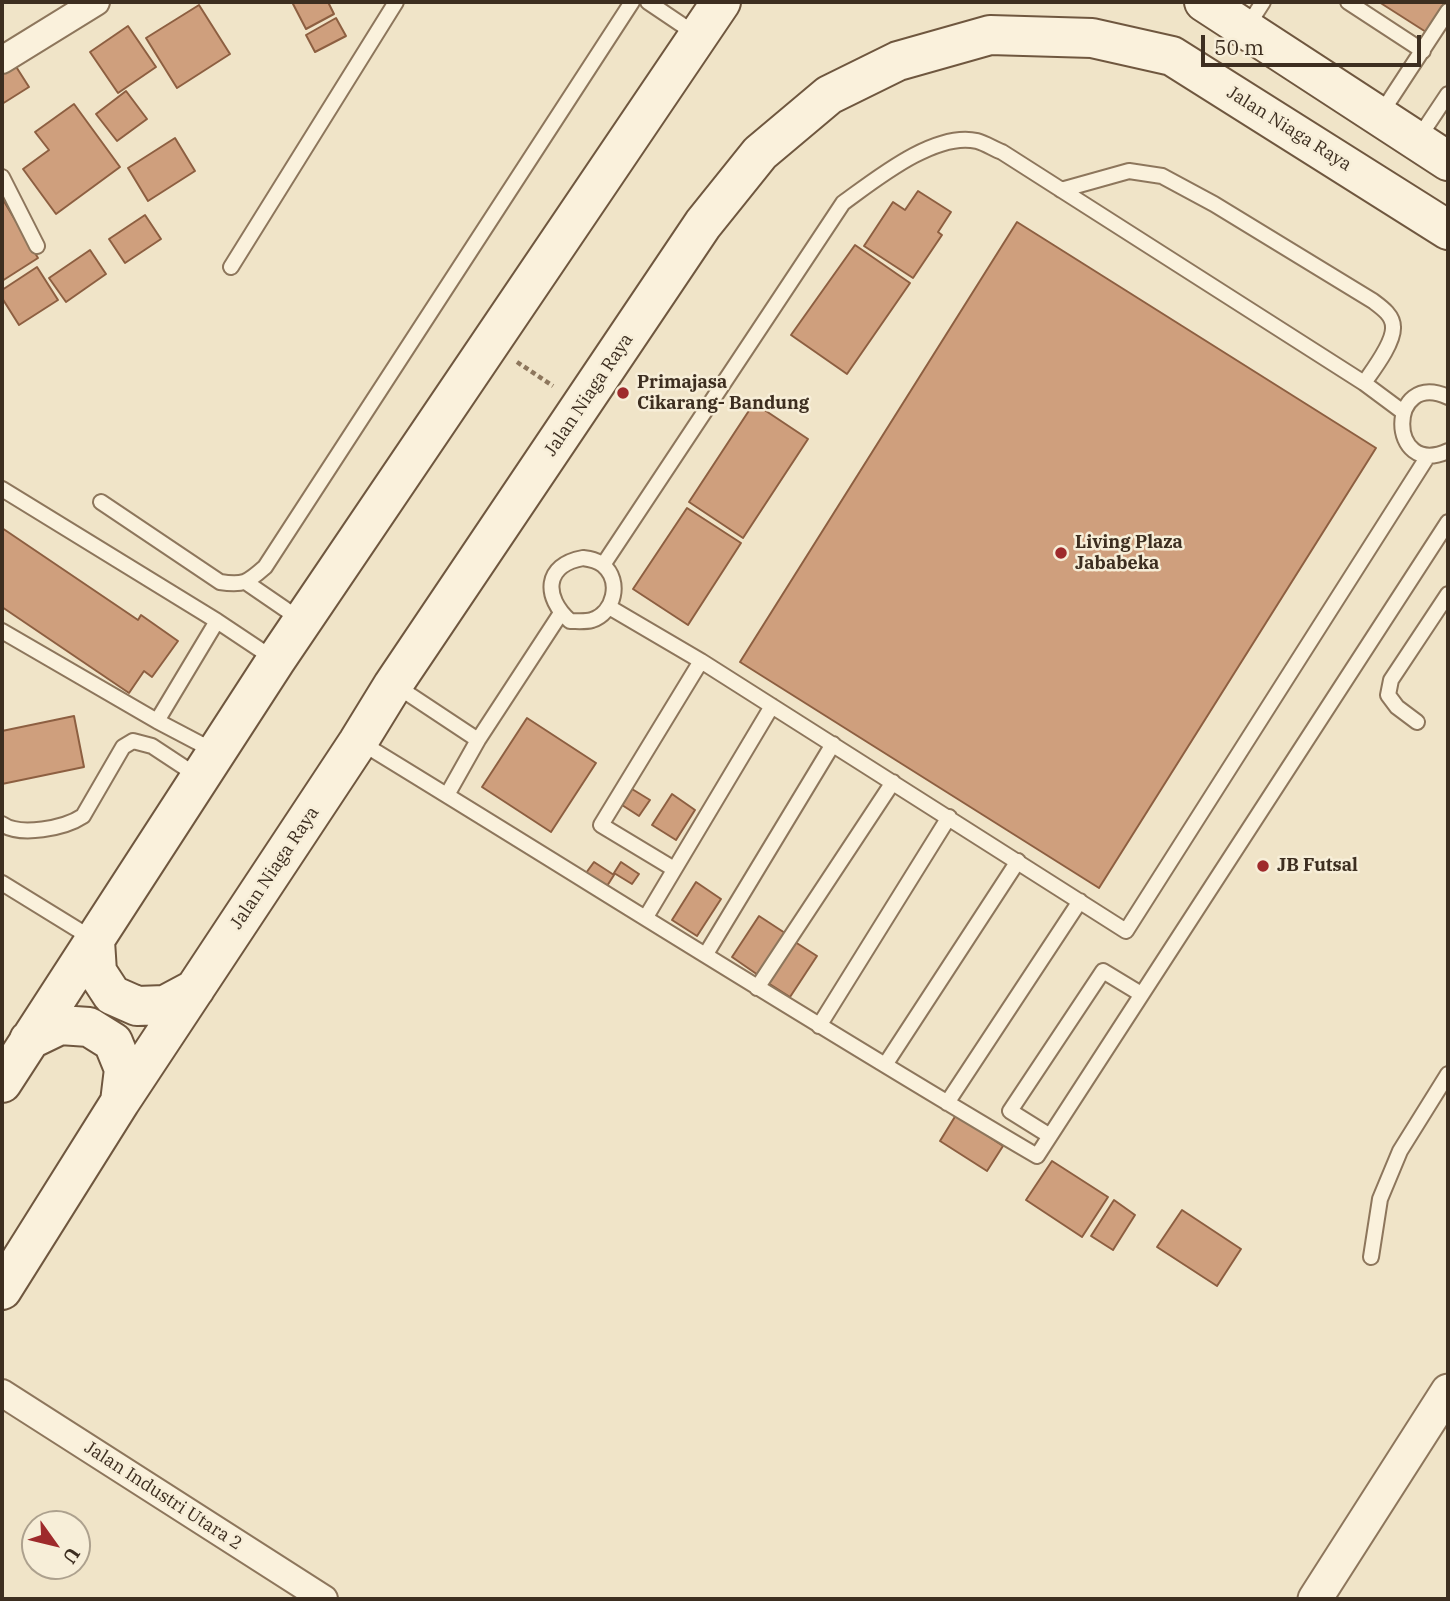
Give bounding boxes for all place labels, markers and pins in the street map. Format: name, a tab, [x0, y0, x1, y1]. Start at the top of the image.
place label: Primajasa Cikarang- Bandung	[637, 372, 809, 414]
marker: Primajasa Cikarang- Bandung	[615, 385, 631, 401]
place label: Living Plaza Jababeka	[1075, 532, 1183, 574]
marker: Living Plaza Jababeka	[1053, 545, 1069, 561]
place label: JB Futsal	[1277, 855, 1358, 877]
marker: JB Futsal	[1255, 858, 1271, 874]

